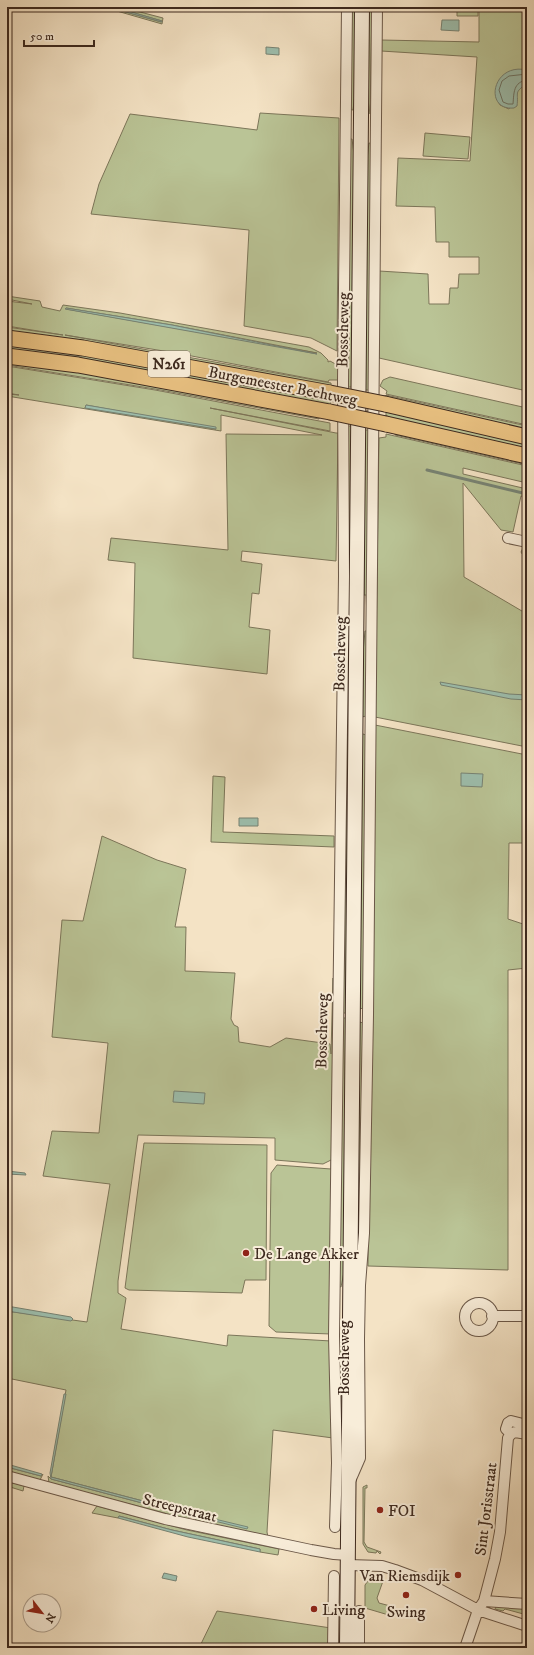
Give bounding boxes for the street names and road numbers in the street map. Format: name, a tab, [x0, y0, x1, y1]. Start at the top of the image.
street label: Bosscheweg	[332, 292, 354, 368]
road number: N261	[148, 351, 190, 377]
street label: Burgemeester Bechtweg	[206, 362, 359, 410]
street label: Bosscheweg	[329, 616, 351, 692]
street label: Bosscheweg	[311, 993, 333, 1069]
street label: Bosscheweg	[334, 1320, 354, 1396]
street label: Sint Jorisstraat	[470, 1461, 502, 1557]
street label: Streepstraat	[141, 1489, 219, 1527]

